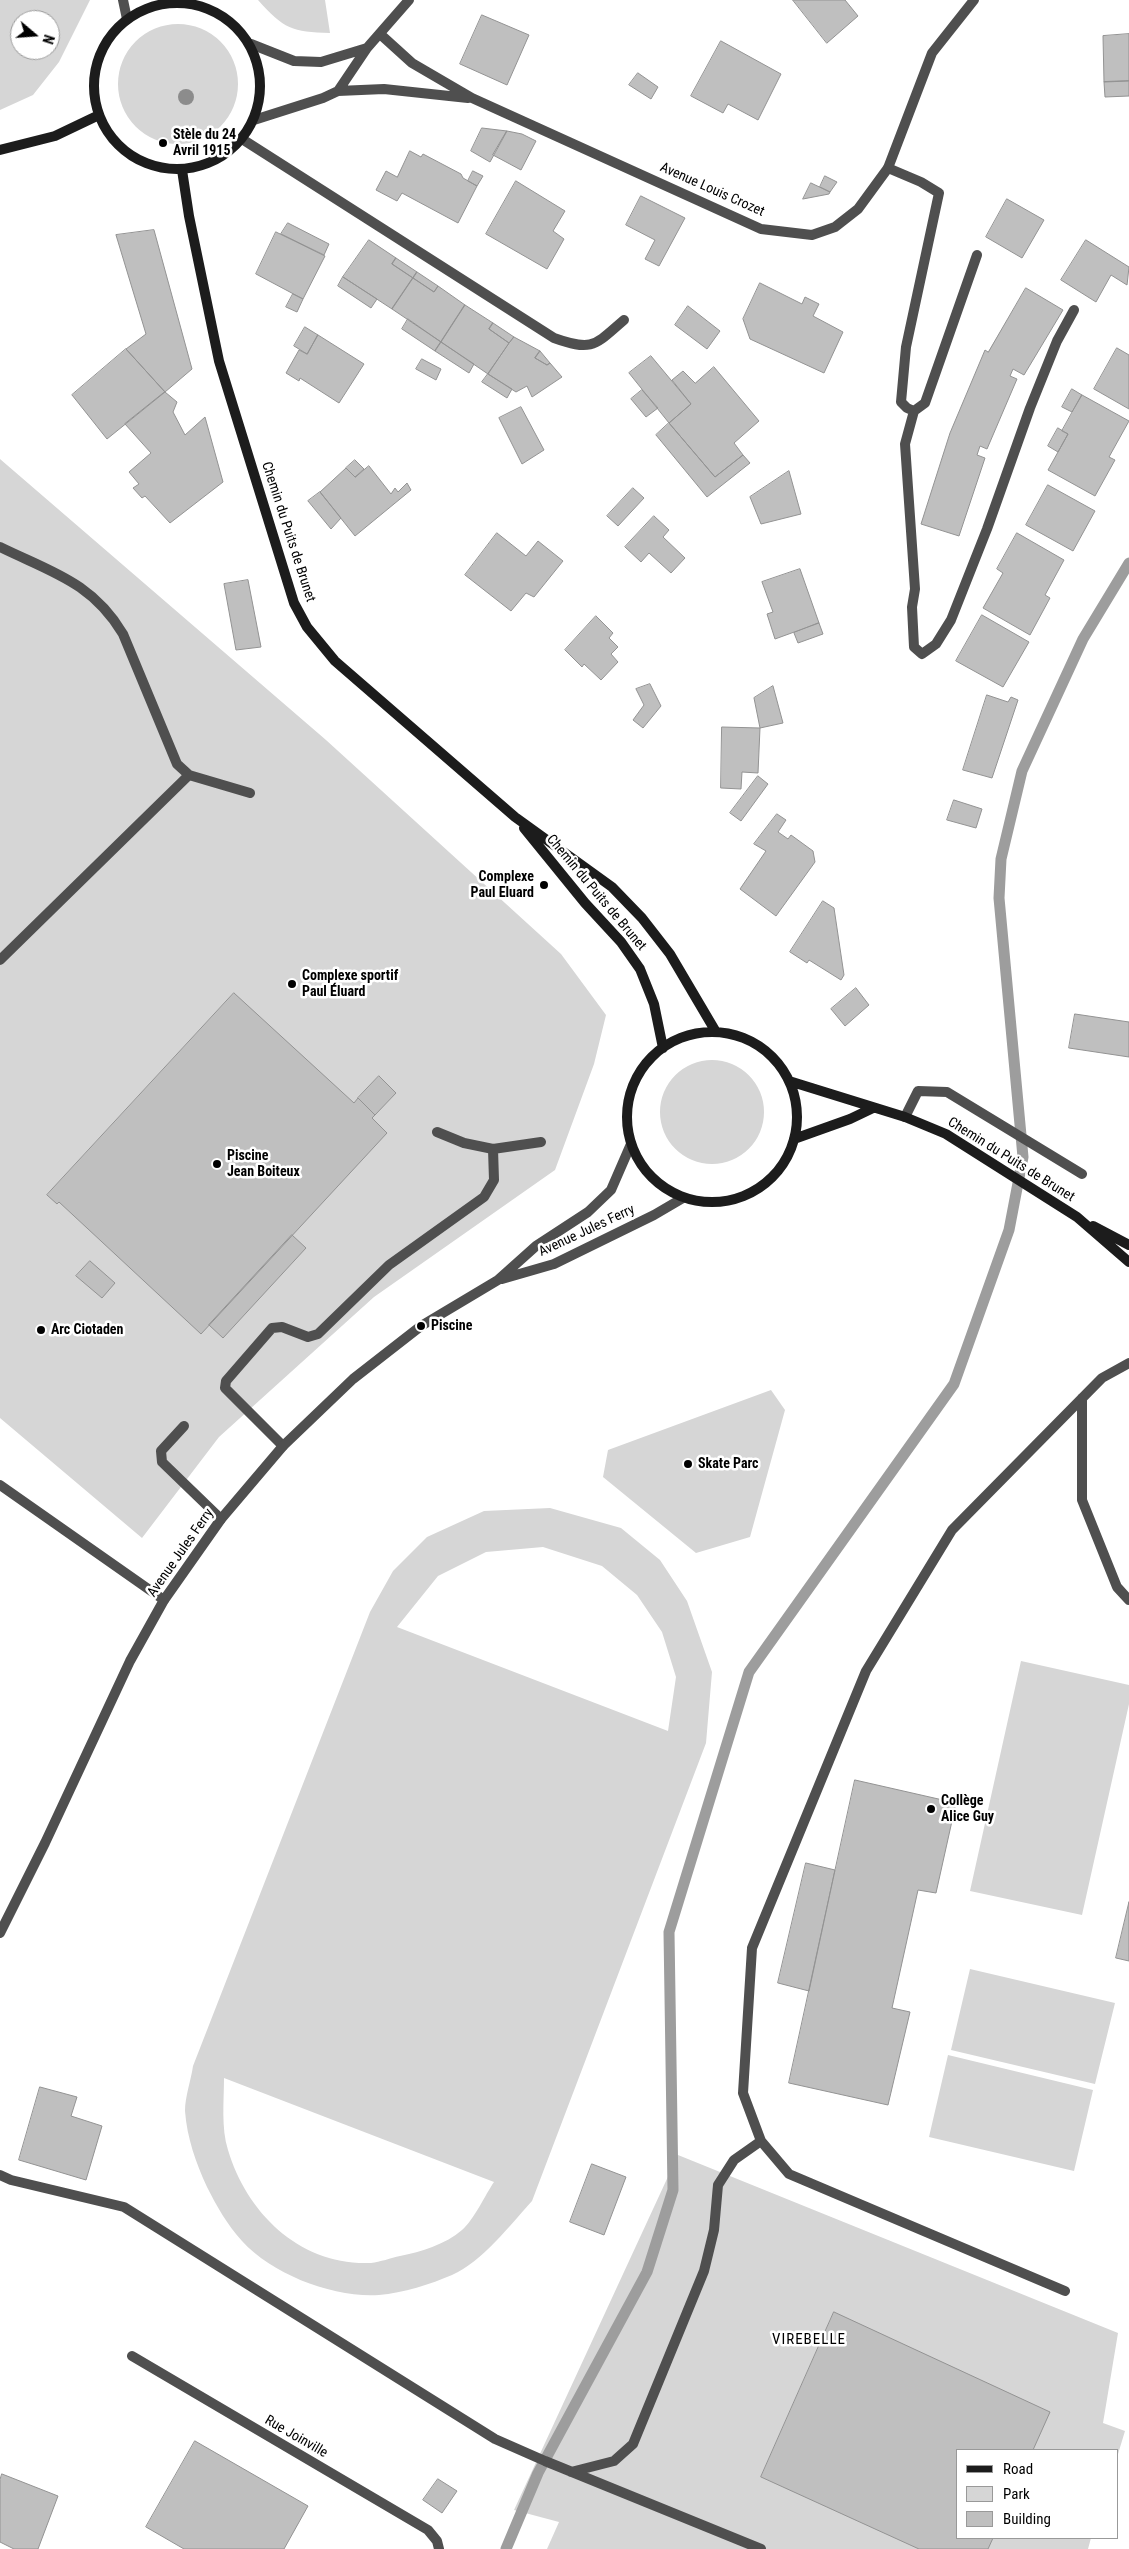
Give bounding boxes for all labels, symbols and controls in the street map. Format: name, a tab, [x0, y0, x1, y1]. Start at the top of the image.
north arrow	[10, 10, 60, 60]
text: N	[39, 33, 57, 46]
place label: Stèle du 24 Avril 1915	[173, 127, 236, 160]
marker: Stèle du 24 Avril 1915	[157, 137, 169, 149]
street label: Avenue Louis Crozet	[657, 159, 767, 221]
street label: Chemin du Puits de Brunet	[257, 460, 319, 604]
street label: Chemin du Puits de Brunet	[543, 832, 649, 954]
place label: Complexe Paul Eluard	[471, 869, 534, 902]
marker: Complexe Paul Eluard	[538, 879, 550, 891]
place label: Complexe sportif Paul Éluard	[302, 968, 398, 1000]
marker: Complexe sportif Paul Éluard	[286, 978, 298, 990]
street label: Chemin du Puits de Brunet	[945, 1114, 1077, 1206]
place label: Piscine Jean Boiteux	[227, 1148, 300, 1180]
marker: Piscine Jean Boiteux	[211, 1158, 223, 1170]
street label: Avenue Jules Ferry	[536, 1201, 638, 1261]
place label: Piscine	[431, 1318, 472, 1334]
marker: Piscine	[415, 1320, 427, 1332]
place label: Arc Ciotaden	[51, 1322, 123, 1338]
marker: Arc Ciotaden	[35, 1324, 47, 1336]
place label: Skate Parc	[698, 1456, 758, 1472]
marker: Skate Parc	[682, 1458, 694, 1470]
street label: Avenue Jules Ferry	[144, 1506, 218, 1600]
place label: Collège Alice Guy	[941, 1793, 994, 1825]
marker: Collège Alice Guy	[925, 1803, 937, 1815]
district label: VIREBELLE	[771, 2331, 847, 2349]
street label: Rue Joinville	[262, 2412, 330, 2462]
legend	[956, 2449, 1119, 2539]
text: Road	[1003, 2460, 1033, 2478]
text: Park	[1003, 2485, 1030, 2503]
text: Building	[1003, 2510, 1051, 2528]

